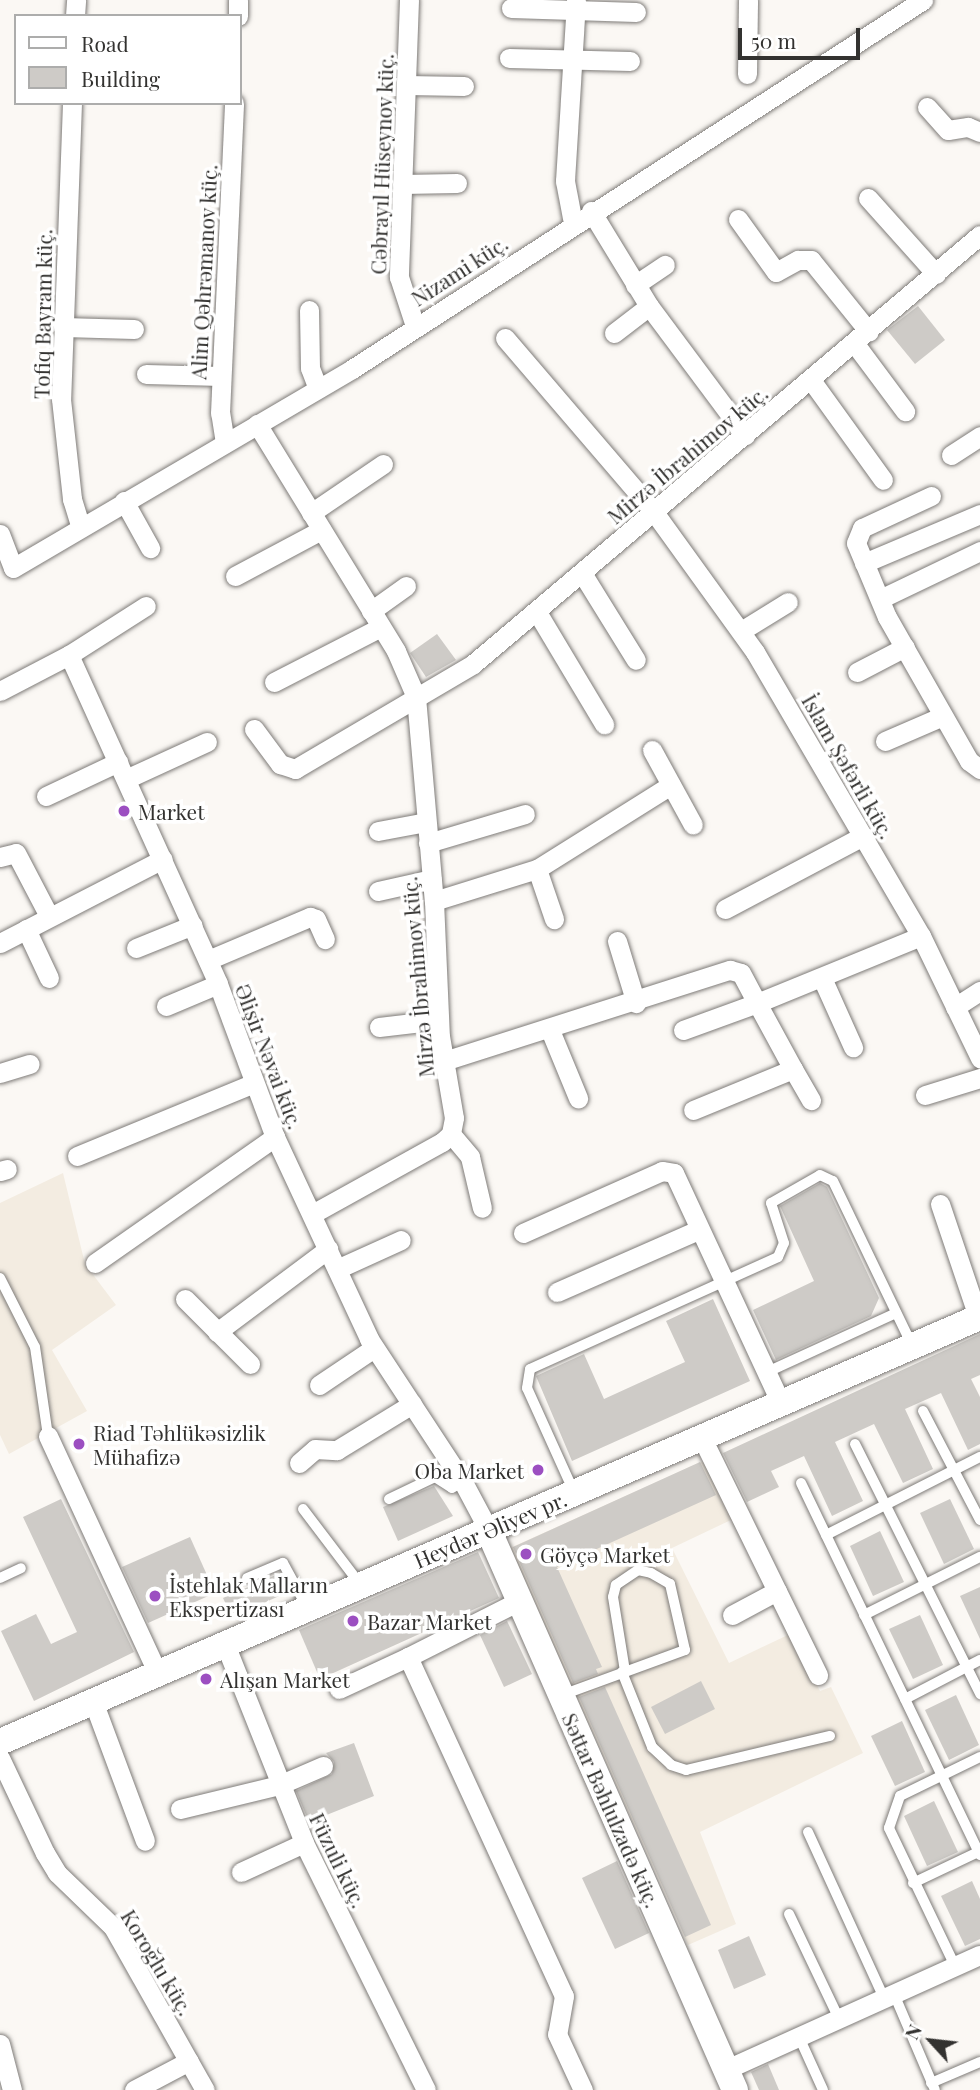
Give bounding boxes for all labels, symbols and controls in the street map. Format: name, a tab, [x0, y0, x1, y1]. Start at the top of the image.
legend	[14, 14, 242, 105]
scale bar	[742, 14, 864, 58]
text: 50 m	[751, 26, 796, 54]
text: Road	[81, 29, 129, 57]
street label: Cəbrayıl Hüseynov küç.	[365, 52, 397, 276]
text: Building	[81, 64, 160, 92]
street label: Alim Qəhrəmanov küç.	[185, 163, 221, 381]
street label: Tofiq Bayram küç.	[28, 228, 56, 400]
street label: Nizami küç.	[406, 229, 512, 311]
street label: Mirzə İbrahimov küç.	[601, 379, 773, 529]
street label: İslam Şəfərli küç.	[797, 689, 901, 843]
place label: Market	[138, 798, 205, 824]
marker: Market	[116, 803, 132, 819]
street label: Mirzə İbrahimov küç.	[396, 875, 438, 1079]
street label: Əlişir Nəvai küç.	[231, 979, 309, 1133]
place label: Riad Təhlükəsizlik Mühafizə	[93, 1419, 266, 1469]
marker: Riad Təhlükəsizlik Mühafizə	[71, 1436, 87, 1452]
place label: Oba Market	[414, 1457, 524, 1483]
marker: Oba Market	[530, 1462, 546, 1478]
street label: Heydər Əliyev pr.	[409, 1485, 571, 1573]
place label: Göyçə Market	[540, 1541, 670, 1567]
marker: Göyçə Market	[518, 1546, 534, 1562]
place label: İstehlak Malların Ekspertizası	[169, 1571, 328, 1621]
marker: İstehlak Malların Ekspertizası	[147, 1588, 163, 1604]
place label: Bazar Market	[367, 1608, 492, 1634]
marker: Bazar Market	[345, 1613, 361, 1629]
place label: Alışan Market	[220, 1666, 350, 1692]
marker: Alışan Market	[198, 1671, 214, 1687]
street label: Səttar Bəhlulzadə küç.	[557, 1708, 667, 1912]
street label: Füzuli küç.	[305, 1808, 373, 1912]
street label: Koroğlu küç.	[116, 1904, 200, 2020]
north arrow	[896, 2006, 966, 2076]
text: N	[898, 2019, 927, 2043]

